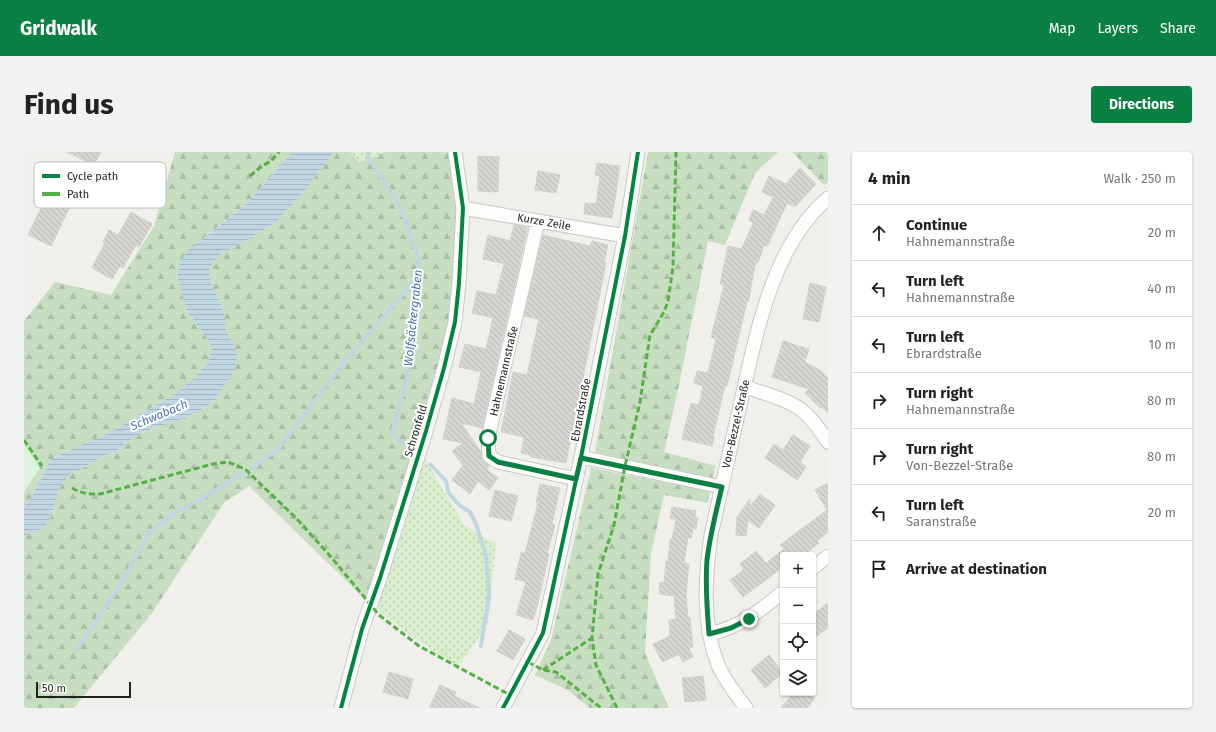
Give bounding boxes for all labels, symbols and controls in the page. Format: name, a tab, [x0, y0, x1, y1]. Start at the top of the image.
text: Gridwalk	[20, 17, 97, 40]
text: Map	[1049, 20, 1075, 37]
text: Layers	[1097, 20, 1138, 37]
text: Share	[1160, 20, 1196, 37]
button: Directions	[1091, 86, 1192, 123]
text: Find us	[24, 88, 114, 121]
legend	[34, 162, 166, 208]
text: 4 min	[868, 168, 911, 189]
text: Cycle path	[67, 170, 118, 183]
text: Walk · 250 m	[1103, 171, 1176, 186]
text: Path	[67, 188, 89, 201]
street label: Kurze Zeile	[516, 211, 572, 233]
text: Continue	[906, 216, 967, 234]
icon: ahead	[868, 222, 890, 244]
text: 20 m	[1148, 225, 1176, 240]
text: Hahnemannstraße	[906, 234, 1015, 249]
water label: Wolfsäckergraben	[401, 269, 425, 367]
text: Turn left	[906, 272, 964, 290]
icon: left	[868, 278, 890, 300]
text: 40 m	[1147, 281, 1176, 296]
text: Hahnemannstraße	[906, 290, 1015, 305]
street label: Hahnemannstraße	[487, 325, 521, 417]
text: Turn left	[906, 328, 964, 346]
icon: left	[868, 334, 890, 356]
text: 10 m	[1149, 337, 1176, 352]
text: Ebrardstraße	[906, 346, 982, 361]
street label: Ebrardstraße	[568, 377, 594, 443]
street label: Von-Bezzel-Straße	[719, 378, 753, 470]
text: Turn right	[906, 384, 973, 402]
icon: right	[868, 390, 890, 412]
text: 80 m	[1147, 393, 1176, 408]
water label: Schwabach	[127, 397, 190, 434]
text: Hahnemannstraße	[906, 402, 1015, 417]
street label: Schronfeld	[402, 403, 430, 459]
route start	[479, 429, 497, 447]
text: Turn right	[906, 440, 973, 458]
icon: right	[868, 446, 890, 468]
text: 80 m	[1147, 449, 1176, 464]
text: Von-Bezzel-Straße	[906, 458, 1013, 473]
text: Turn left	[906, 496, 964, 514]
icon: left	[868, 502, 890, 524]
text: 20 m	[1148, 505, 1176, 520]
text: Saranstraße	[906, 514, 977, 529]
map controls	[780, 552, 816, 696]
button: +	[780, 552, 816, 588]
icon: arrive	[868, 558, 890, 580]
text: Arrive at destination	[906, 560, 1047, 578]
button: −	[780, 588, 816, 624]
route end	[740, 610, 758, 628]
button: locate	[780, 624, 816, 660]
button: layers	[780, 660, 816, 696]
scale bar	[36, 680, 131, 699]
text: 50 m	[42, 682, 66, 695]

